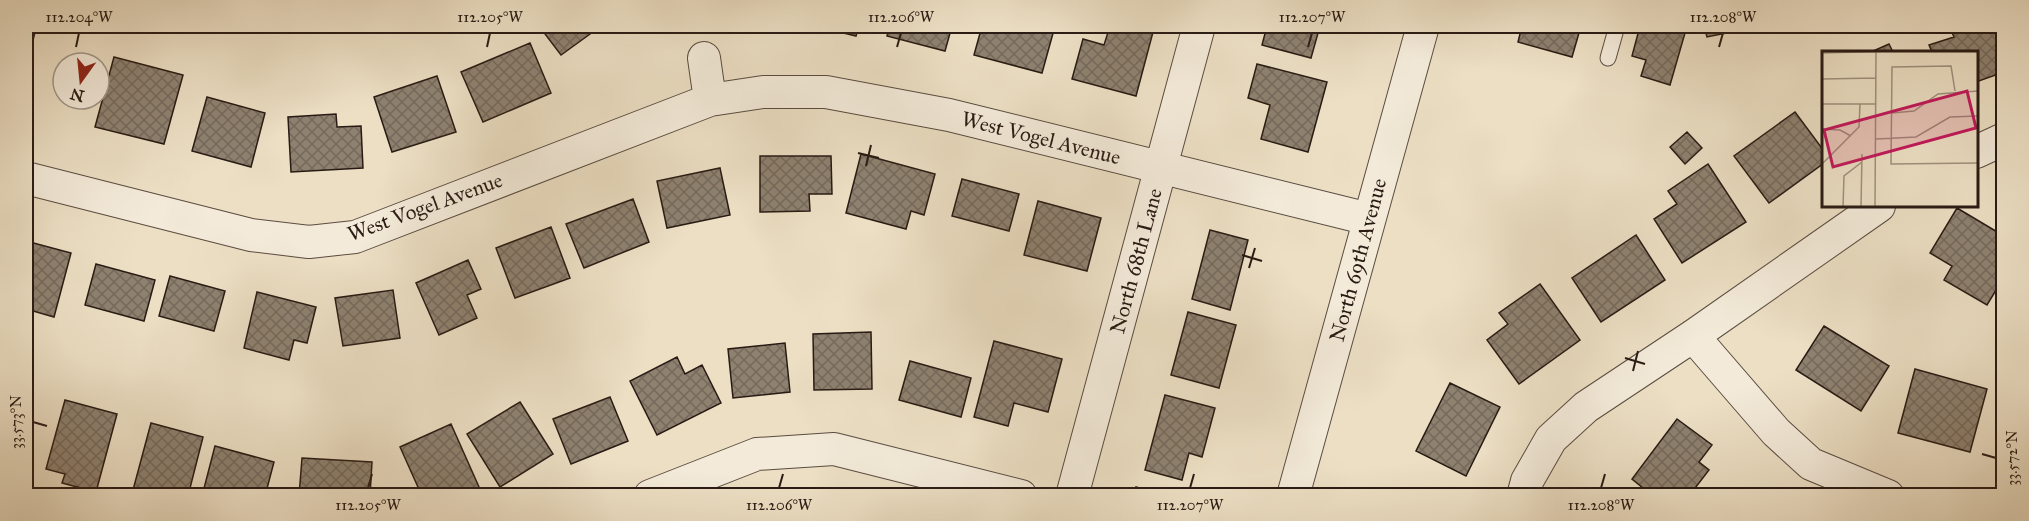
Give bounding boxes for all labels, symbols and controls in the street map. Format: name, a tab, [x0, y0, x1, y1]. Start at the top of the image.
text: 112.204°W	[46, 8, 113, 26]
text: 112.205°W	[457, 8, 523, 26]
text: 112.206°W	[868, 8, 935, 26]
text: 112.207°W	[1279, 8, 1346, 26]
text: 112.208°W	[1690, 8, 1757, 26]
north arrow	[51, 51, 111, 111]
inset map	[1822, 51, 1978, 207]
text: N	[68, 84, 86, 106]
street label: West Vogel Avenue	[959, 106, 1124, 170]
street label: West Vogel Avenue	[344, 167, 506, 247]
street label: North 69th Avenue	[1324, 175, 1392, 345]
street label: North 68th Lane	[1104, 185, 1168, 337]
text: 33.573°N	[7, 395, 25, 449]
text: 33.572°N	[2003, 430, 2021, 486]
text: 112.205°W	[335, 496, 401, 514]
text: 112.206°W	[746, 496, 813, 514]
text: 112.207°W	[1157, 496, 1224, 514]
text: 112.208°W	[1568, 496, 1635, 514]

